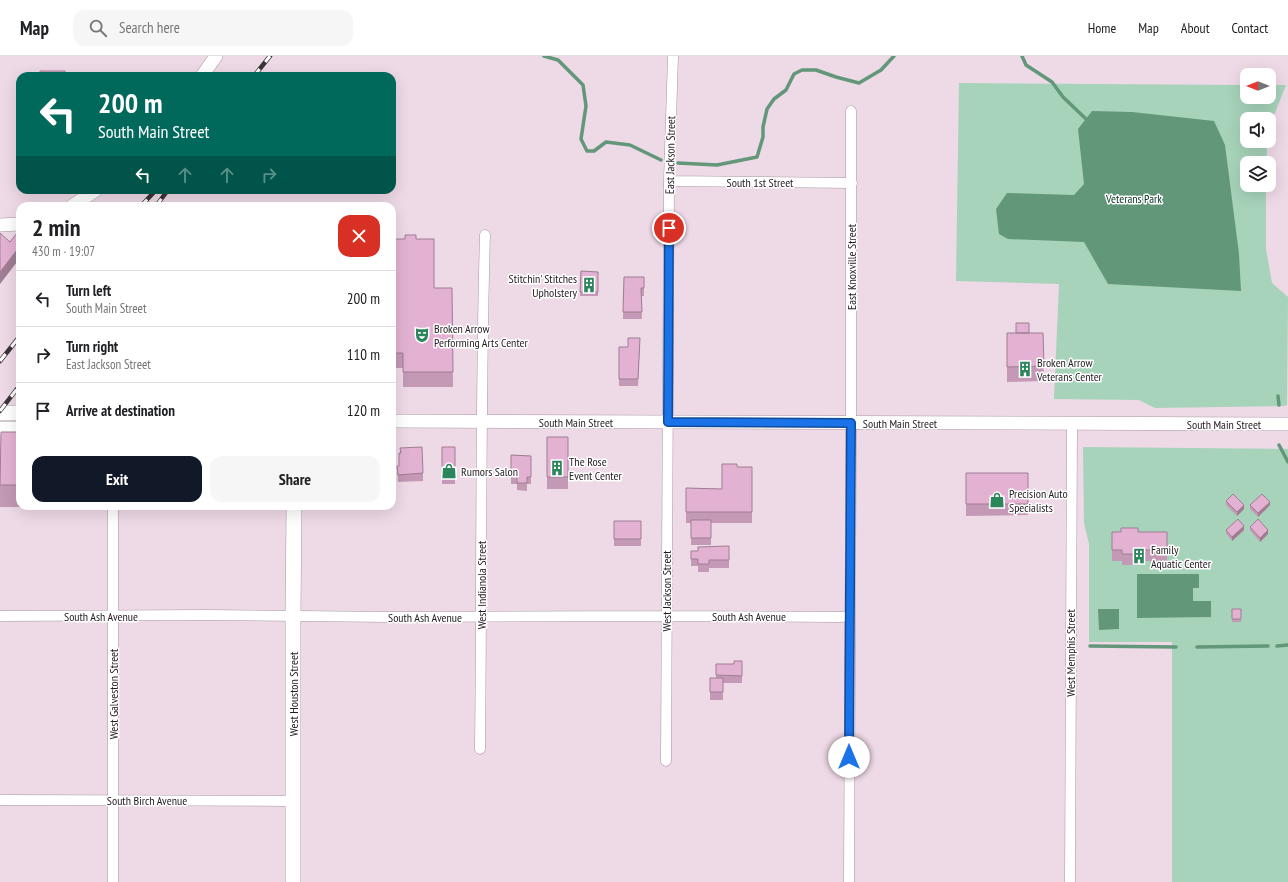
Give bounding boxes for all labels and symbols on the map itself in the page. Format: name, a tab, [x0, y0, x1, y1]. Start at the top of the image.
north arrow	[1240, 68, 1276, 104]
street label: East Jackson Street	[662, 115, 678, 194]
street label: South 1st Street	[727, 175, 794, 190]
park label: Veterans Park	[1105, 191, 1162, 206]
pin	[652, 211, 686, 245]
street label: East Knoxville Street	[844, 223, 859, 310]
place label: Stitchin' Stitches Upholstery	[509, 271, 577, 300]
building icon: Stitchin' Stitches Upholstery	[580, 276, 598, 294]
place label: Broken Arrow Performing Arts Center	[434, 321, 529, 350]
theatre icon: Broken Arrow Performing Arts Center	[413, 326, 431, 344]
place label: Broken Arrow Veterans Center	[1036, 355, 1103, 384]
building icon: Broken Arrow Veterans Center	[1016, 360, 1034, 378]
street label: South Main Street	[539, 415, 614, 430]
street label: South Main Street	[863, 416, 938, 431]
street label: South Main Street	[1187, 417, 1262, 432]
place label: The Rose Event Center	[569, 454, 622, 483]
building icon: The Rose Event Center	[548, 459, 566, 477]
shop icon: Rumors Salon	[440, 462, 458, 480]
place label: Rumors Salon	[461, 464, 518, 479]
place label: Precision Auto Specialists	[1009, 486, 1068, 515]
shop icon: Precision Auto Specialists	[988, 491, 1006, 509]
street label: West Indianola Street	[474, 540, 489, 629]
place label: Family Aquatic Center	[1151, 542, 1212, 571]
building icon: Family Aquatic Center	[1130, 547, 1148, 565]
street label: West Jackson Street	[659, 550, 674, 632]
street label: South Ash Avenue	[64, 609, 138, 624]
street label: South Ash Avenue	[712, 609, 786, 624]
street label: West Memphis Street	[1063, 609, 1078, 697]
street label: South Ash Avenue	[388, 610, 462, 625]
street label: West Galveston Street	[106, 648, 121, 739]
street label: West Houston Street	[286, 651, 301, 736]
position arrow	[828, 736, 870, 778]
street label: South Birch Avenue	[107, 793, 187, 808]

